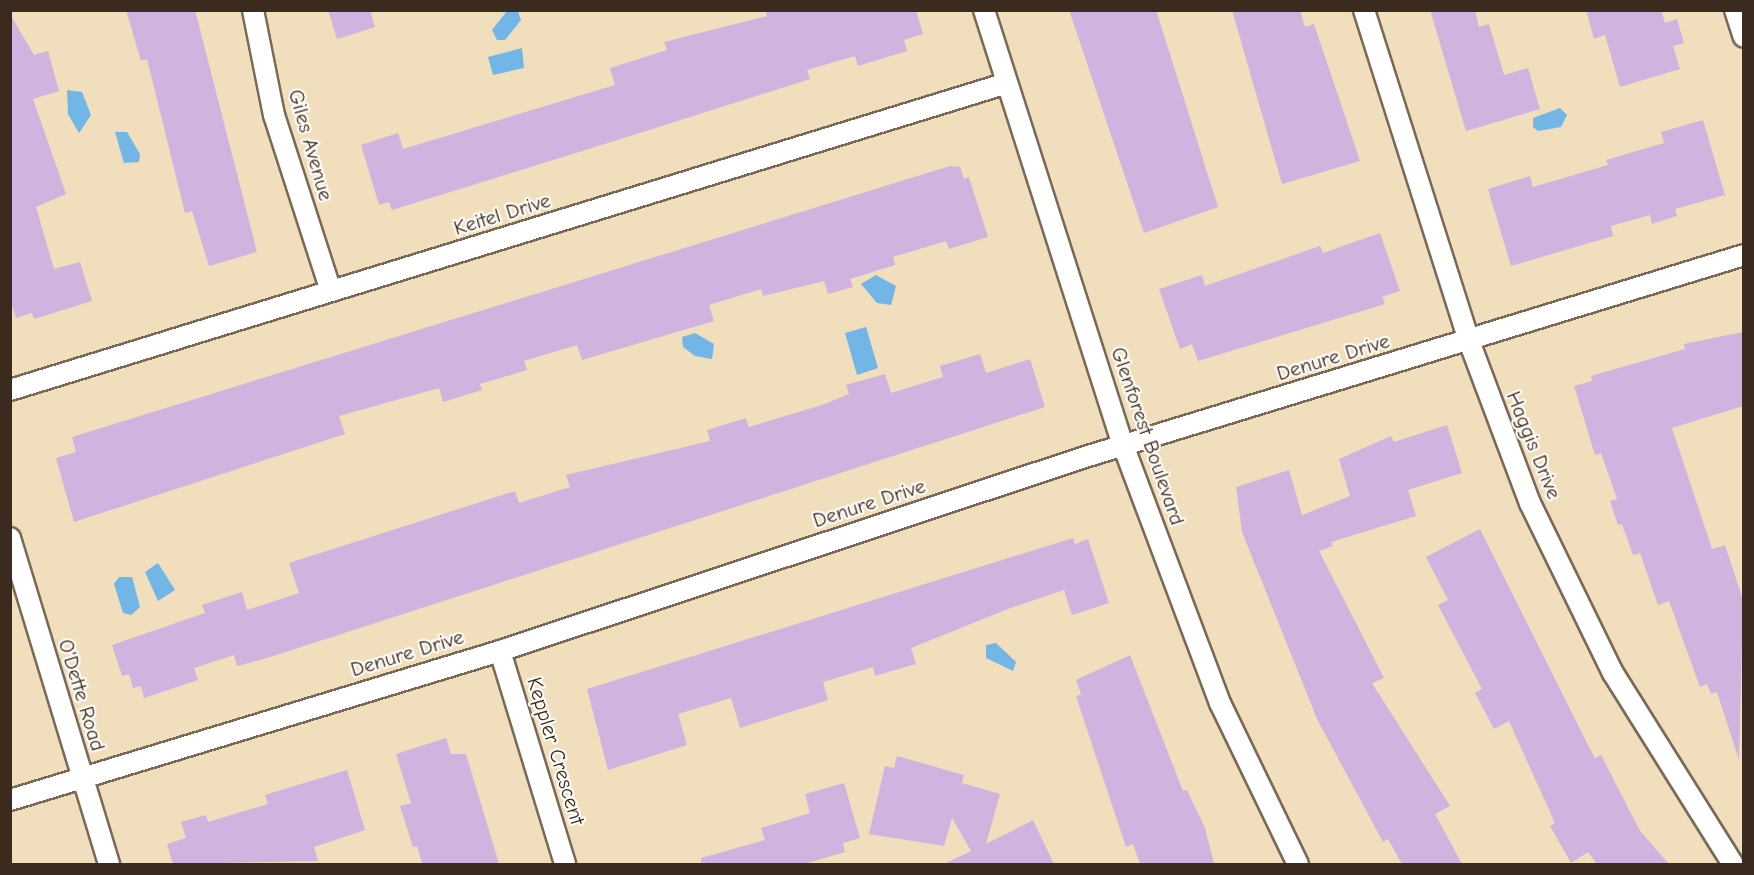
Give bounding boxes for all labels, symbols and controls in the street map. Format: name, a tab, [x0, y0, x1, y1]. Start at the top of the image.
street label: Giles Avenue	[283, 86, 339, 204]
street label: Keitel Drive	[451, 187, 553, 241]
street label: Denure Drive	[1273, 328, 1393, 386]
street label: Glenforest Boulevard	[1106, 344, 1190, 528]
street label: Haggis Drive	[1501, 387, 1567, 503]
street label: Denure Drive	[810, 473, 928, 533]
street label: Denure Drive	[347, 624, 467, 682]
street label: O'Dette Road	[53, 636, 111, 754]
street label: Keppler Crescent	[522, 674, 590, 828]

